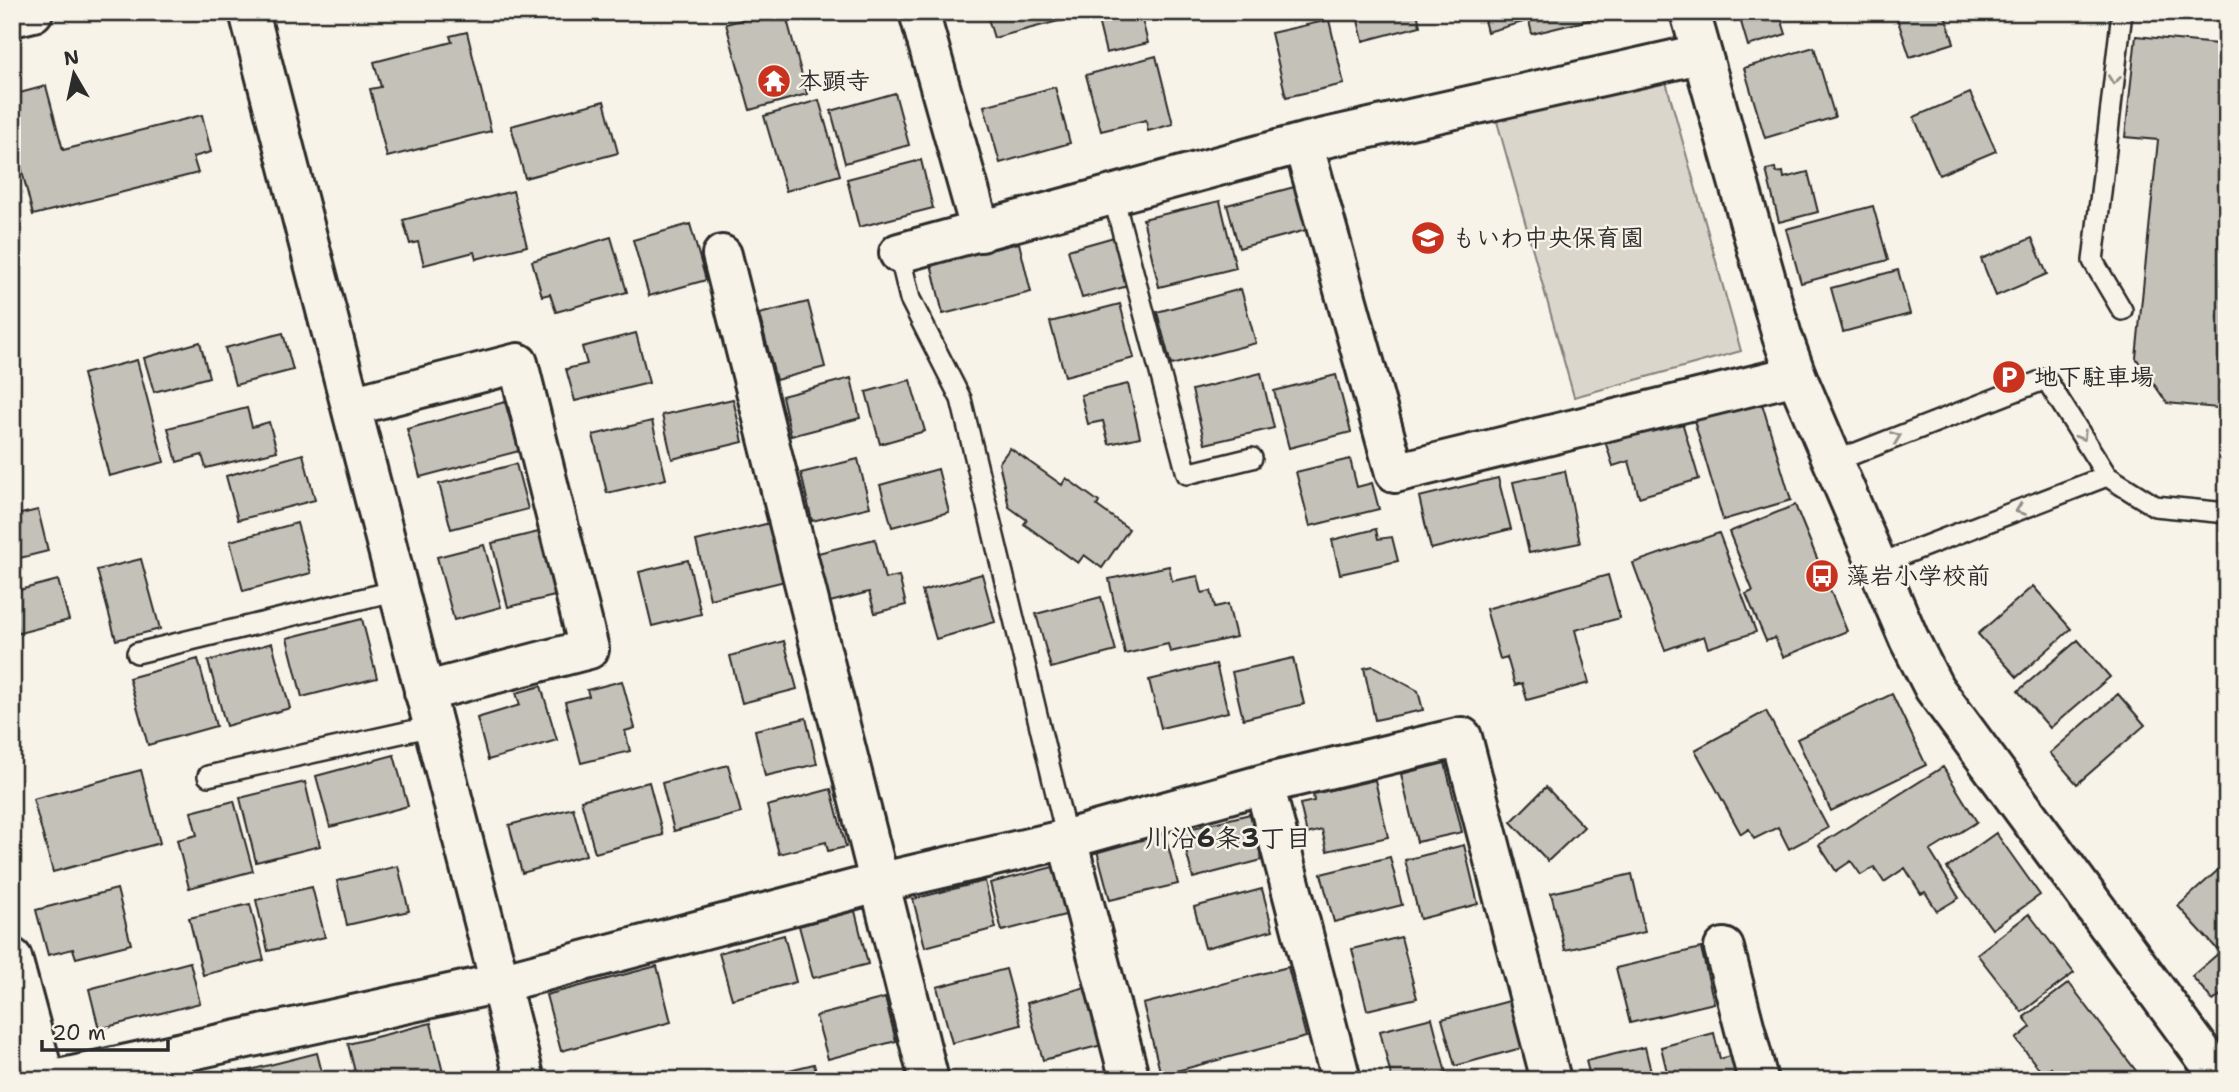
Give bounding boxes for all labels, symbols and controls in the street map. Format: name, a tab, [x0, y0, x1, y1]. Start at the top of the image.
north arrow	[38, 38, 108, 108]
text: N	[62, 44, 81, 71]
temple icon: 本顕寺	[755, 62, 793, 100]
place label: 本顕寺	[798, 65, 870, 97]
one-way arrow	[2107, 74, 2122, 86]
school or university icon: もいわ中央保育園	[1409, 219, 1447, 257]
place label: もいわ中央保育園	[1452, 222, 1644, 254]
parking icon: 地下駐車場	[1990, 358, 2028, 396]
place label: 地下駐車場	[2034, 361, 2154, 393]
one-way arrow	[2073, 428, 2086, 441]
one-way arrow	[1890, 431, 1902, 445]
one-way arrow	[2015, 501, 2027, 515]
bus stop icon: 藻岩小学校前	[1803, 557, 1841, 595]
place label: 藻岩小学校前	[1846, 560, 1990, 592]
district label: 川沿6条3丁目	[1145, 820, 1311, 855]
scale bar	[42, 1008, 168, 1052]
text: 20 m	[52, 1019, 106, 1047]

